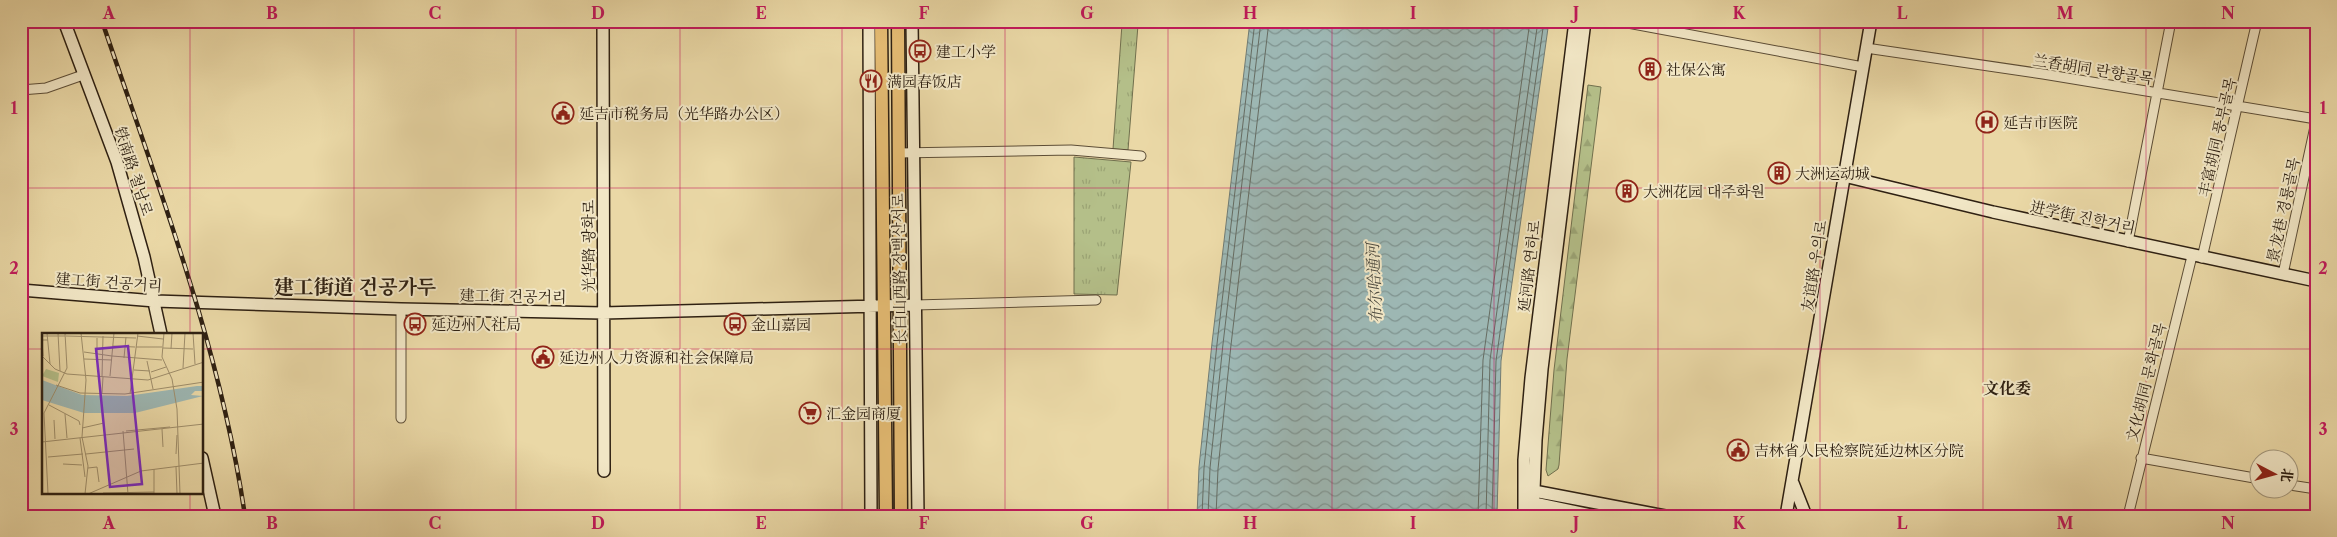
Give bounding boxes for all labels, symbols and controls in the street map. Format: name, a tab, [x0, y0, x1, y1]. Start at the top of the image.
text: A	[102, 3, 116, 23]
text: B	[266, 3, 278, 23]
text: C	[429, 3, 441, 23]
text: D	[591, 3, 605, 23]
text: E	[755, 3, 767, 23]
text: F	[919, 3, 930, 23]
text: G	[1080, 3, 1094, 23]
text: H	[1243, 3, 1257, 23]
text: I	[1410, 3, 1417, 23]
text: J	[1570, 3, 1579, 23]
text: K	[1733, 3, 1747, 23]
text: L	[1896, 3, 1908, 23]
text: M	[2057, 3, 2074, 23]
text: N	[2221, 3, 2235, 23]
bus stop icon: 建工小学	[908, 39, 932, 63]
place label: 建工小学	[936, 42, 996, 61]
street label: 兰香胡同 란향골목	[2031, 50, 2155, 88]
building icon: 社保公寓	[1638, 57, 1662, 81]
place label: 社保公寓	[1666, 60, 1726, 79]
restaurant icon: 满园春饭店	[859, 69, 883, 93]
place label: 满园春饭店	[887, 72, 962, 91]
street label: 丰富胡同 풍부골목	[2194, 75, 2240, 199]
text: 1	[10, 98, 18, 118]
text: 1	[2319, 98, 2327, 118]
public building icon: 延吉市税务局（光华路办公区）	[551, 101, 575, 125]
place label: 延吉市税务局（光华路办公区）	[579, 104, 789, 123]
hospital icon: 延吉市医院	[1975, 110, 1999, 134]
place label: 延吉市医院	[2003, 113, 2078, 132]
street label: 铁南路 철남로	[111, 124, 157, 218]
street label: 景龙巷 경룡골목	[2263, 155, 2304, 264]
building icon: 大洲运动城	[1767, 161, 1791, 185]
place label: 大洲运动城	[1795, 164, 1870, 183]
building icon: 大洲花园 대주화원	[1615, 179, 1639, 203]
place label: 大洲花园 대주화원	[1643, 182, 1765, 201]
street label: 长白山西路 장백산서로	[888, 193, 910, 345]
street label: 进学街 진학거리	[2029, 197, 2137, 237]
street label: 光华路 광화로	[579, 199, 598, 292]
street label: 延河路 연하로	[1514, 218, 1544, 313]
street label: 友谊路 우의로	[1797, 218, 1831, 313]
water label: 布尔哈通河	[1362, 240, 1386, 323]
text: 2	[9, 258, 19, 278]
text: 2	[2318, 258, 2328, 278]
street label: 建工街 건공거리	[55, 269, 163, 295]
district label: 建工街道 건공가두	[274, 275, 436, 299]
street label: 建工街 건공거리	[459, 286, 567, 306]
bus stop icon: 延边州人社局	[403, 312, 427, 336]
bus stop icon: 金山嘉园	[723, 312, 747, 336]
place label: 延边州人社局	[431, 315, 521, 334]
place label: 金山嘉园	[751, 315, 811, 334]
street label: 文化胡同 문화골목	[2122, 320, 2170, 443]
inset map	[42, 333, 204, 494]
public building icon: 延边州人力资源和社会保障局	[531, 345, 555, 369]
place label: 延边州人力资源和社会保障局	[559, 348, 754, 367]
district label: 文化委	[1983, 378, 2031, 398]
supermarket icon: 汇金园商厦	[798, 401, 822, 425]
place label: 汇金园商厦	[826, 404, 901, 423]
text: 3	[9, 419, 19, 439]
text: 3	[2318, 419, 2328, 439]
public building icon: 吉林省人民检察院延边林区分院	[1726, 438, 1750, 462]
place label: 吉林省人民检察院延边林区分院	[1754, 441, 1964, 460]
north arrow	[2250, 450, 2300, 500]
text: 北	[2277, 467, 2297, 483]
text: A	[102, 513, 116, 533]
text: B	[266, 513, 278, 533]
text: C	[429, 513, 441, 533]
text: D	[591, 513, 605, 533]
text: E	[755, 513, 767, 533]
text: F	[919, 513, 930, 533]
text: G	[1080, 513, 1094, 533]
text: H	[1243, 513, 1257, 533]
text: I	[1410, 513, 1417, 533]
text: J	[1570, 513, 1579, 533]
text: K	[1733, 513, 1747, 533]
text: L	[1896, 513, 1908, 533]
text: M	[2057, 513, 2074, 533]
text: N	[2221, 513, 2235, 533]

